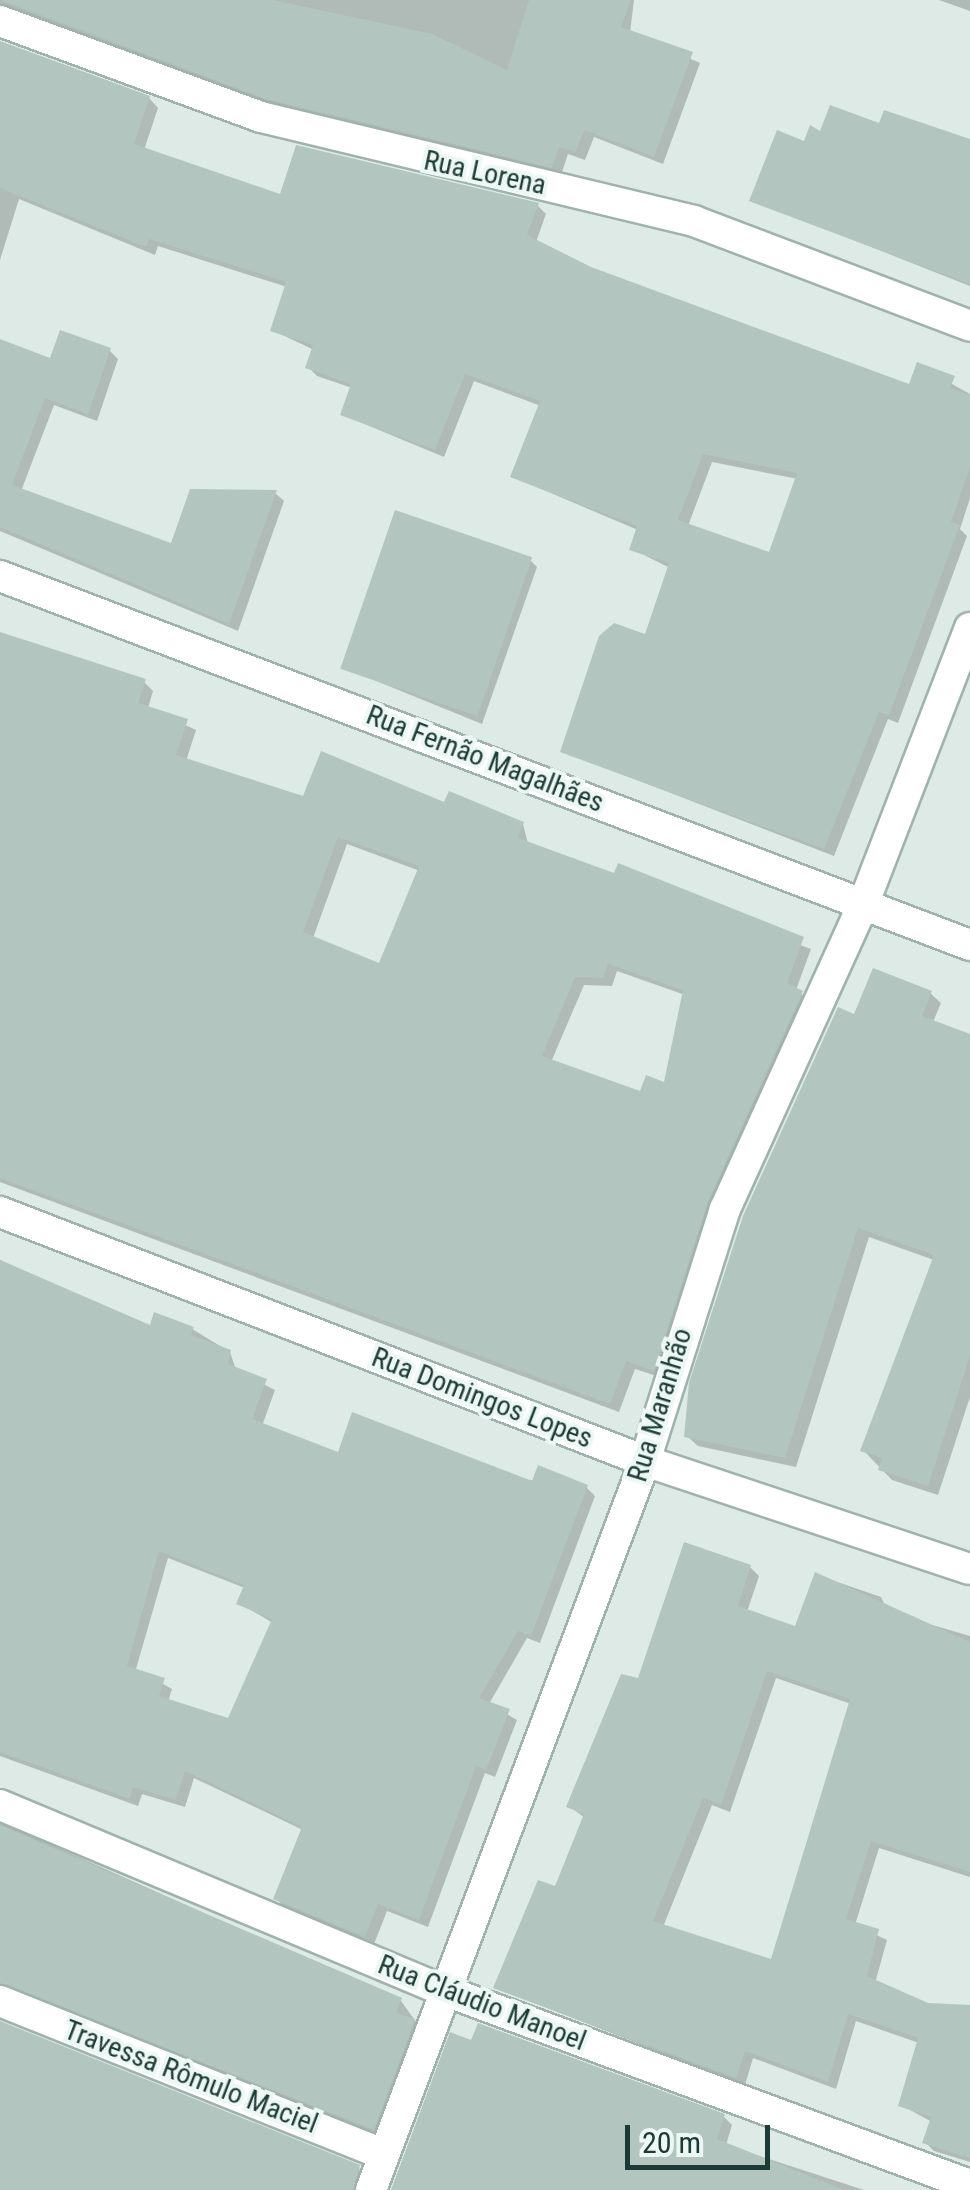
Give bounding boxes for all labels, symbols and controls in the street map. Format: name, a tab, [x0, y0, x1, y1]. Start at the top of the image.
street label: Rua Lorena	[421, 144, 549, 202]
street label: Rua Fernão Magalhães	[362, 698, 608, 820]
street label: Rua Maranhão	[621, 1324, 699, 1486]
street label: Rua Domingos Lopes	[367, 1340, 597, 1456]
street label: Rua Cláudio Manoel	[373, 1948, 591, 2058]
street label: Travessa Rômulo Maciel	[59, 2013, 323, 2141]
scale bar	[630, 2105, 775, 2167]
text: 20 m	[642, 2125, 701, 2160]

